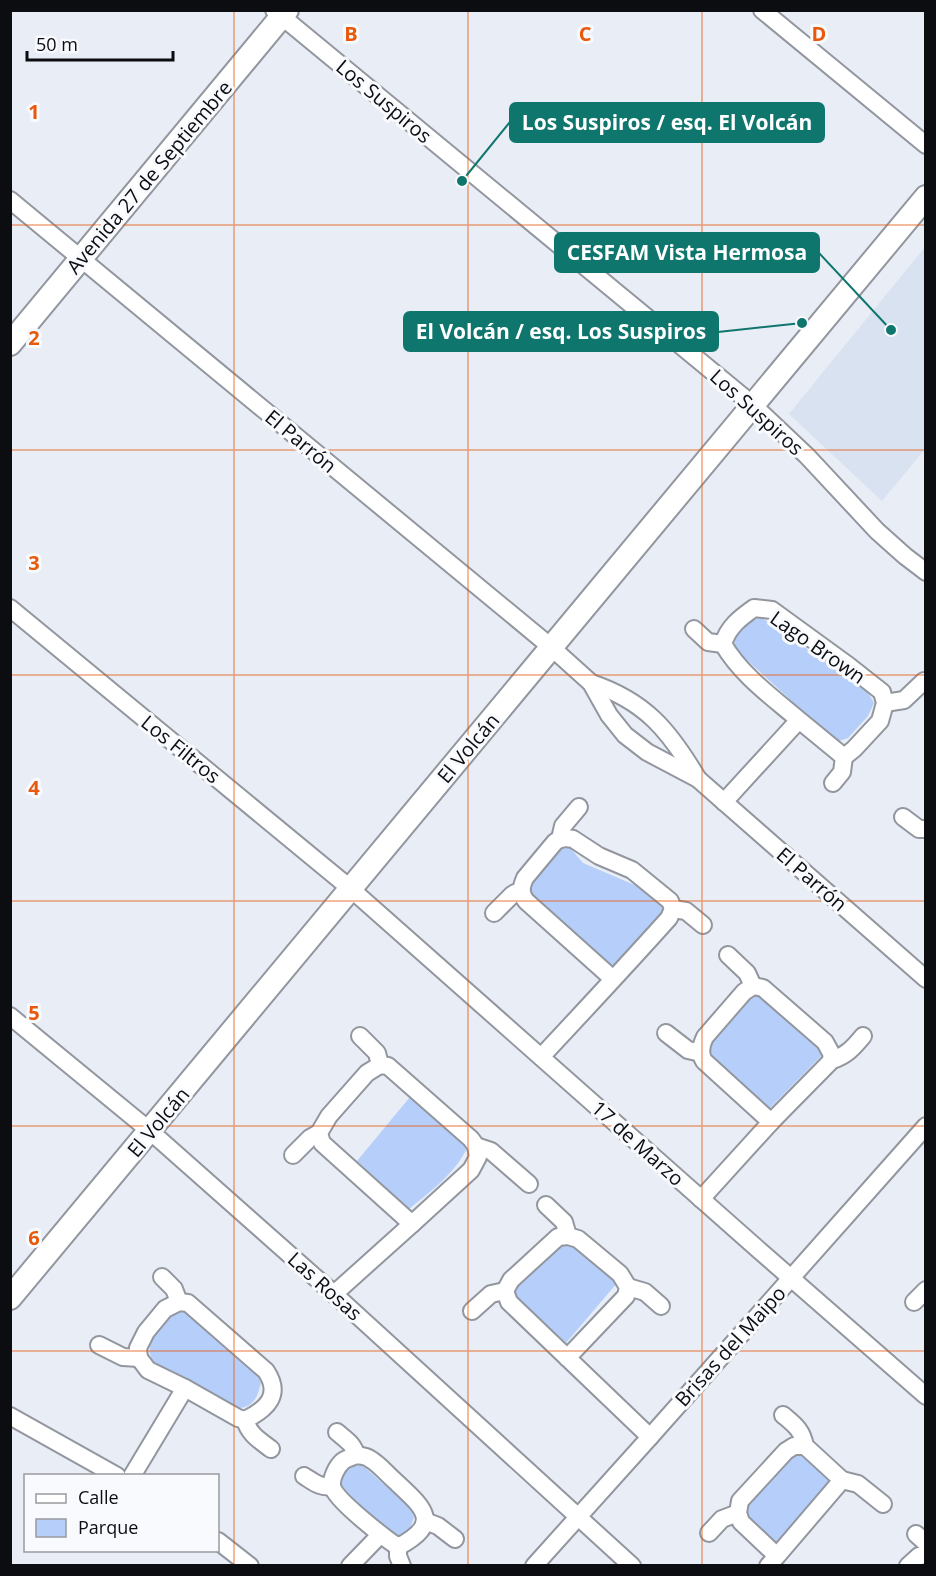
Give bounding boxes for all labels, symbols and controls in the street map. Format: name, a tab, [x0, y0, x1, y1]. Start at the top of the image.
text: B	[344, 20, 358, 47]
text: C	[579, 20, 592, 47]
text: D	[812, 20, 826, 47]
scale bar	[27, 24, 172, 62]
text: 50 m	[36, 32, 78, 56]
street label: Los Suspiros	[331, 53, 437, 149]
street label: Avenida 27 de Septiembre	[60, 75, 238, 279]
text: 1	[28, 98, 40, 125]
callout: Los Suspiros / esq. El Volcán	[510, 103, 824, 142]
text: Los Suspiros / esq. El Volcán	[522, 108, 812, 136]
callout: CESFAM Vista Hermosa	[555, 233, 819, 272]
text: CESFAM Vista Hermosa	[567, 238, 807, 266]
callout: El Volcán / esq. Los Suspiros	[404, 312, 718, 351]
text: El Volcán / esq. Los Suspiros	[416, 317, 706, 345]
text: 2	[28, 324, 40, 351]
street label: Los Suspiros	[704, 363, 810, 461]
street label: El Parrón	[260, 403, 342, 479]
text: 3	[28, 549, 40, 576]
street label: Lago Brown	[765, 604, 871, 690]
street label: El Volcán	[431, 707, 505, 789]
street label: Los Filtros	[136, 709, 226, 789]
text: 4	[28, 774, 40, 801]
street label: El Parrón	[771, 841, 853, 917]
text: 5	[28, 999, 40, 1026]
street label: El Volcán	[121, 1081, 195, 1163]
street label: 17 de Marzo	[586, 1094, 690, 1192]
text: 6	[28, 1224, 40, 1251]
street label: Las Rosas	[282, 1246, 368, 1326]
street label: Brisas del Maipo	[669, 1280, 791, 1412]
legend	[24, 1474, 219, 1552]
text: Calle	[78, 1485, 119, 1509]
text: Parque	[78, 1515, 138, 1539]

